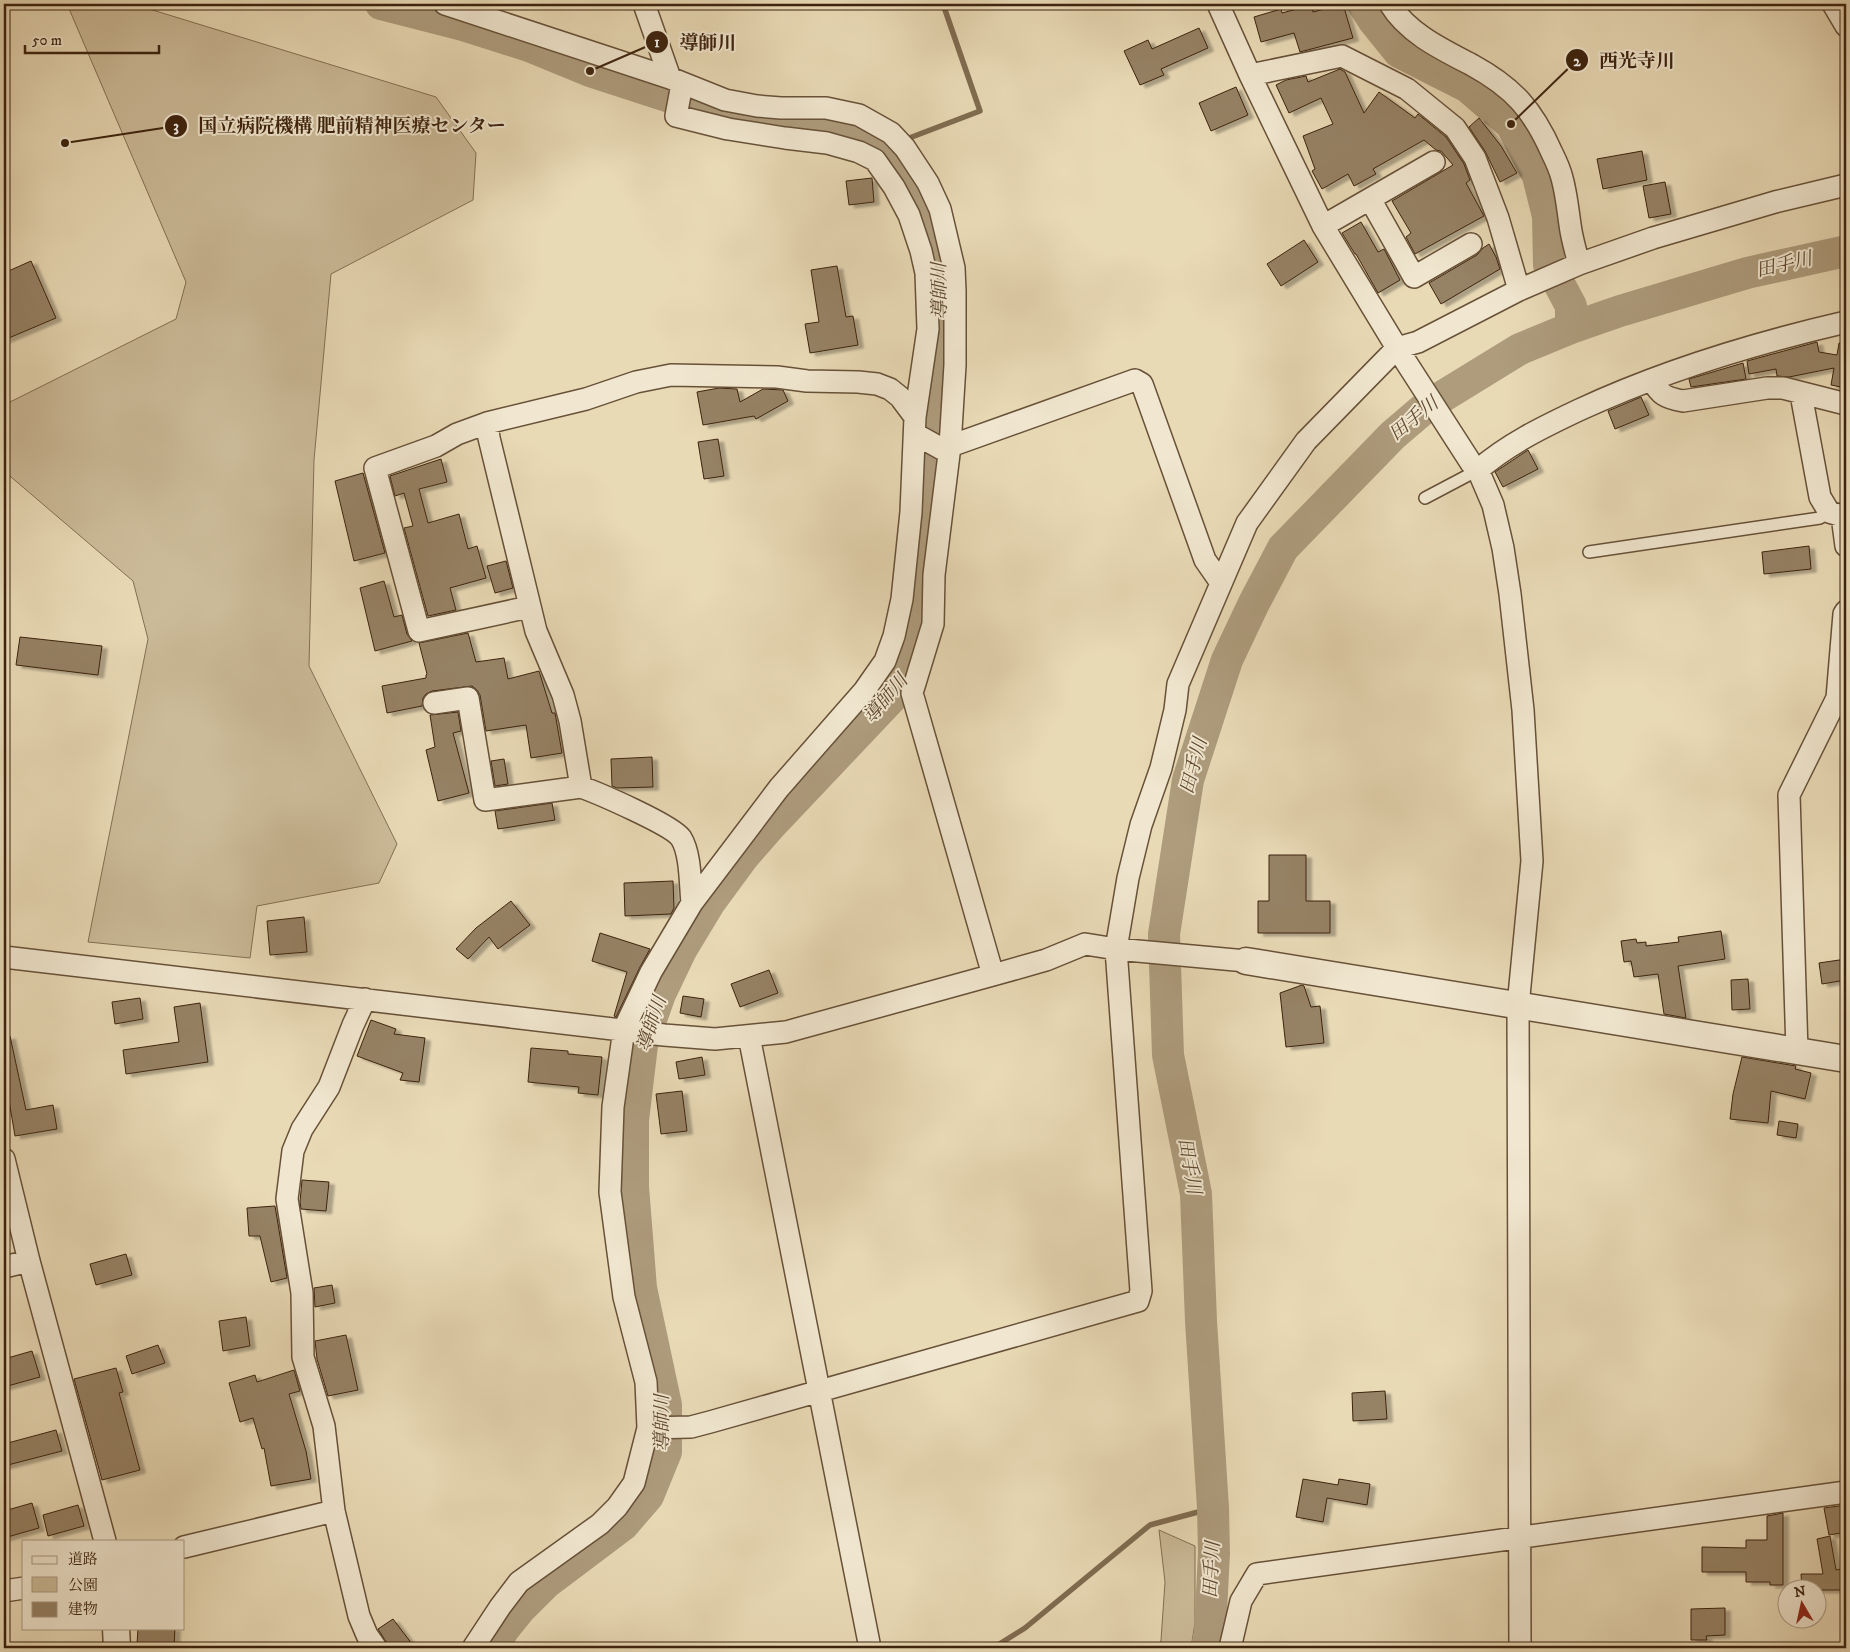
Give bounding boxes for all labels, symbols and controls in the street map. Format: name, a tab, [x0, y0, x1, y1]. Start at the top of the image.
scale bar	[25, 22, 159, 54]
callout: 導師川	[644, 25, 746, 59]
text: 50 m	[32, 31, 62, 50]
text: 導師川	[679, 32, 737, 55]
text: 1	[654, 33, 660, 52]
callout: 西光寺川	[1564, 43, 1685, 77]
text: 西光寺川	[1599, 50, 1675, 73]
text: 2	[1573, 52, 1581, 71]
callout: 国立病院機構 肥前精神医療センター	[163, 109, 516, 143]
text: 国立病院機構 肥前精神医療センター	[198, 115, 506, 138]
text: 3	[173, 117, 179, 136]
water label: 田手川	[1754, 247, 1816, 283]
water label: 導師川	[928, 260, 952, 320]
water label: 田手川	[1385, 391, 1445, 446]
water label: 導師川	[859, 668, 914, 728]
water label: 田手川	[1176, 734, 1213, 797]
water label: 導師川	[632, 991, 672, 1055]
water label: 田手川	[1173, 1136, 1206, 1198]
water label: 導師川	[651, 1393, 674, 1452]
water label: 田手川	[1199, 1539, 1225, 1599]
legend	[22, 1540, 185, 1630]
text: 道路	[68, 1550, 98, 1569]
text: 公園	[68, 1576, 98, 1595]
north arrow	[1778, 1580, 1828, 1630]
text: N	[1793, 1582, 1808, 1602]
text: 建物	[68, 1600, 98, 1619]

